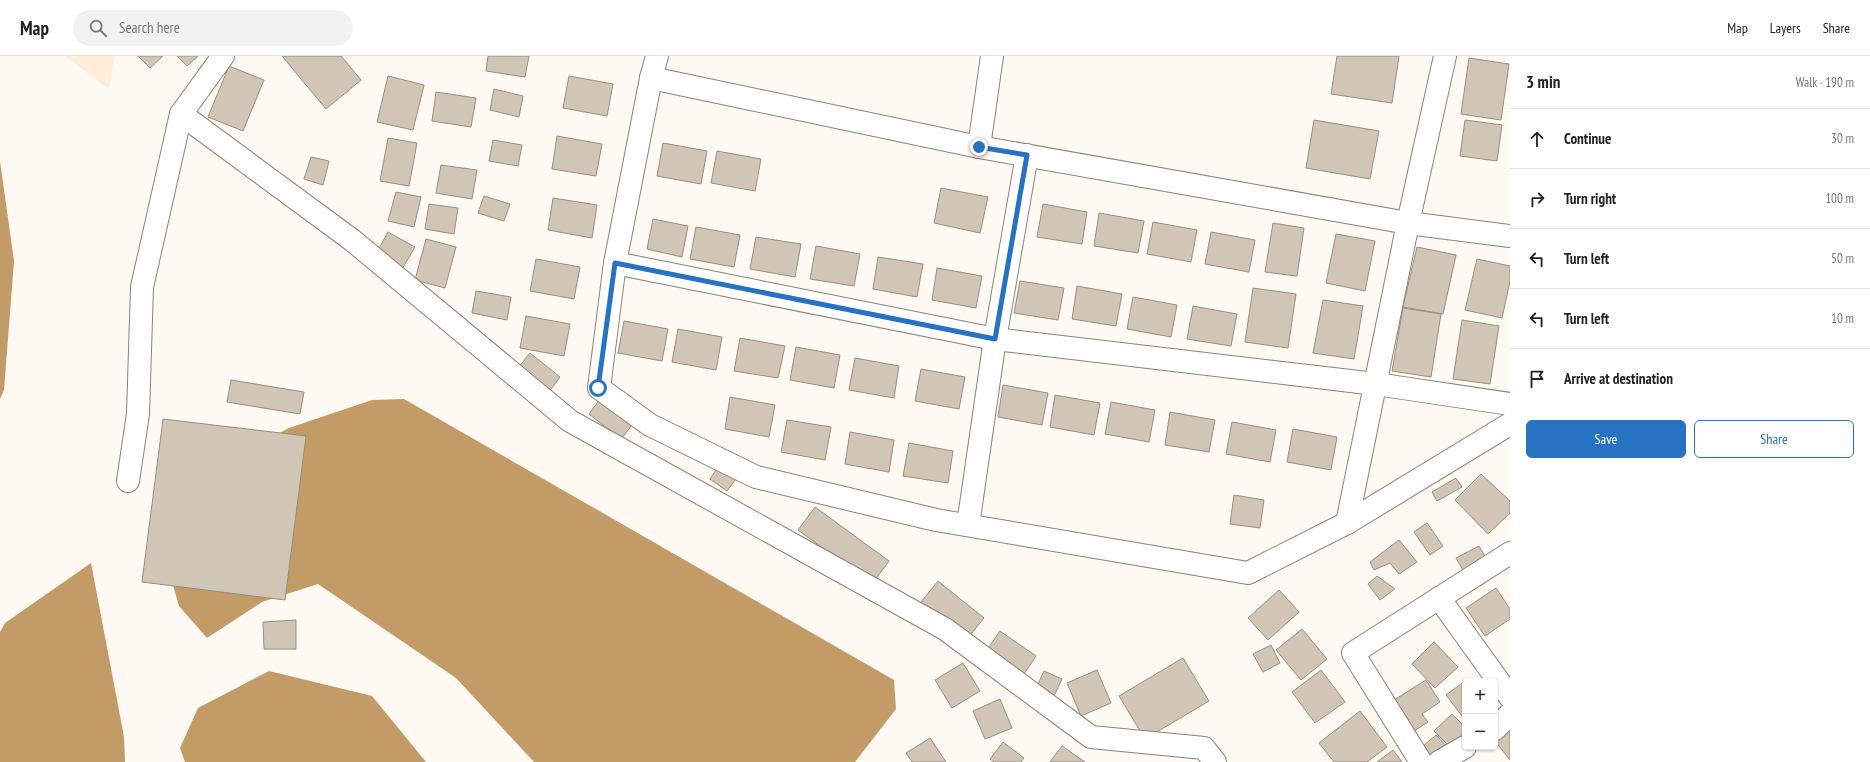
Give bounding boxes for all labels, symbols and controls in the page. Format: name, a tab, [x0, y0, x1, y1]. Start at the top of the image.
search box	[73, 10, 353, 46]
text: Map	[20, 16, 49, 40]
icon: search	[87, 17, 109, 39]
text: Search here	[119, 18, 180, 37]
text: Map	[1727, 19, 1748, 37]
text: Layers	[1770, 19, 1801, 37]
text: Share	[1823, 19, 1850, 37]
text: 3 min	[1526, 71, 1560, 93]
text: Walk · 190 m	[1796, 74, 1854, 91]
icon: ahead	[1526, 128, 1548, 150]
text: Continue	[1564, 129, 1611, 148]
text: 30 m	[1831, 130, 1854, 147]
route end	[970, 138, 988, 156]
icon: right	[1526, 188, 1548, 210]
text: Turn right	[1564, 189, 1616, 208]
text: 100 m	[1825, 190, 1854, 207]
icon: left	[1526, 248, 1548, 270]
text: Turn left	[1564, 249, 1609, 268]
text: 50 m	[1831, 250, 1854, 267]
icon: left	[1526, 308, 1548, 330]
text: Turn left	[1564, 309, 1609, 328]
text: 10 m	[1831, 310, 1854, 327]
icon: arrive	[1526, 368, 1548, 390]
text: Arrive at destination	[1564, 369, 1673, 388]
route start	[589, 379, 607, 397]
button: Save	[1526, 420, 1686, 458]
button: Share	[1694, 420, 1854, 458]
map controls	[1462, 678, 1498, 750]
button: +	[1462, 678, 1498, 714]
button: −	[1462, 714, 1498, 750]

